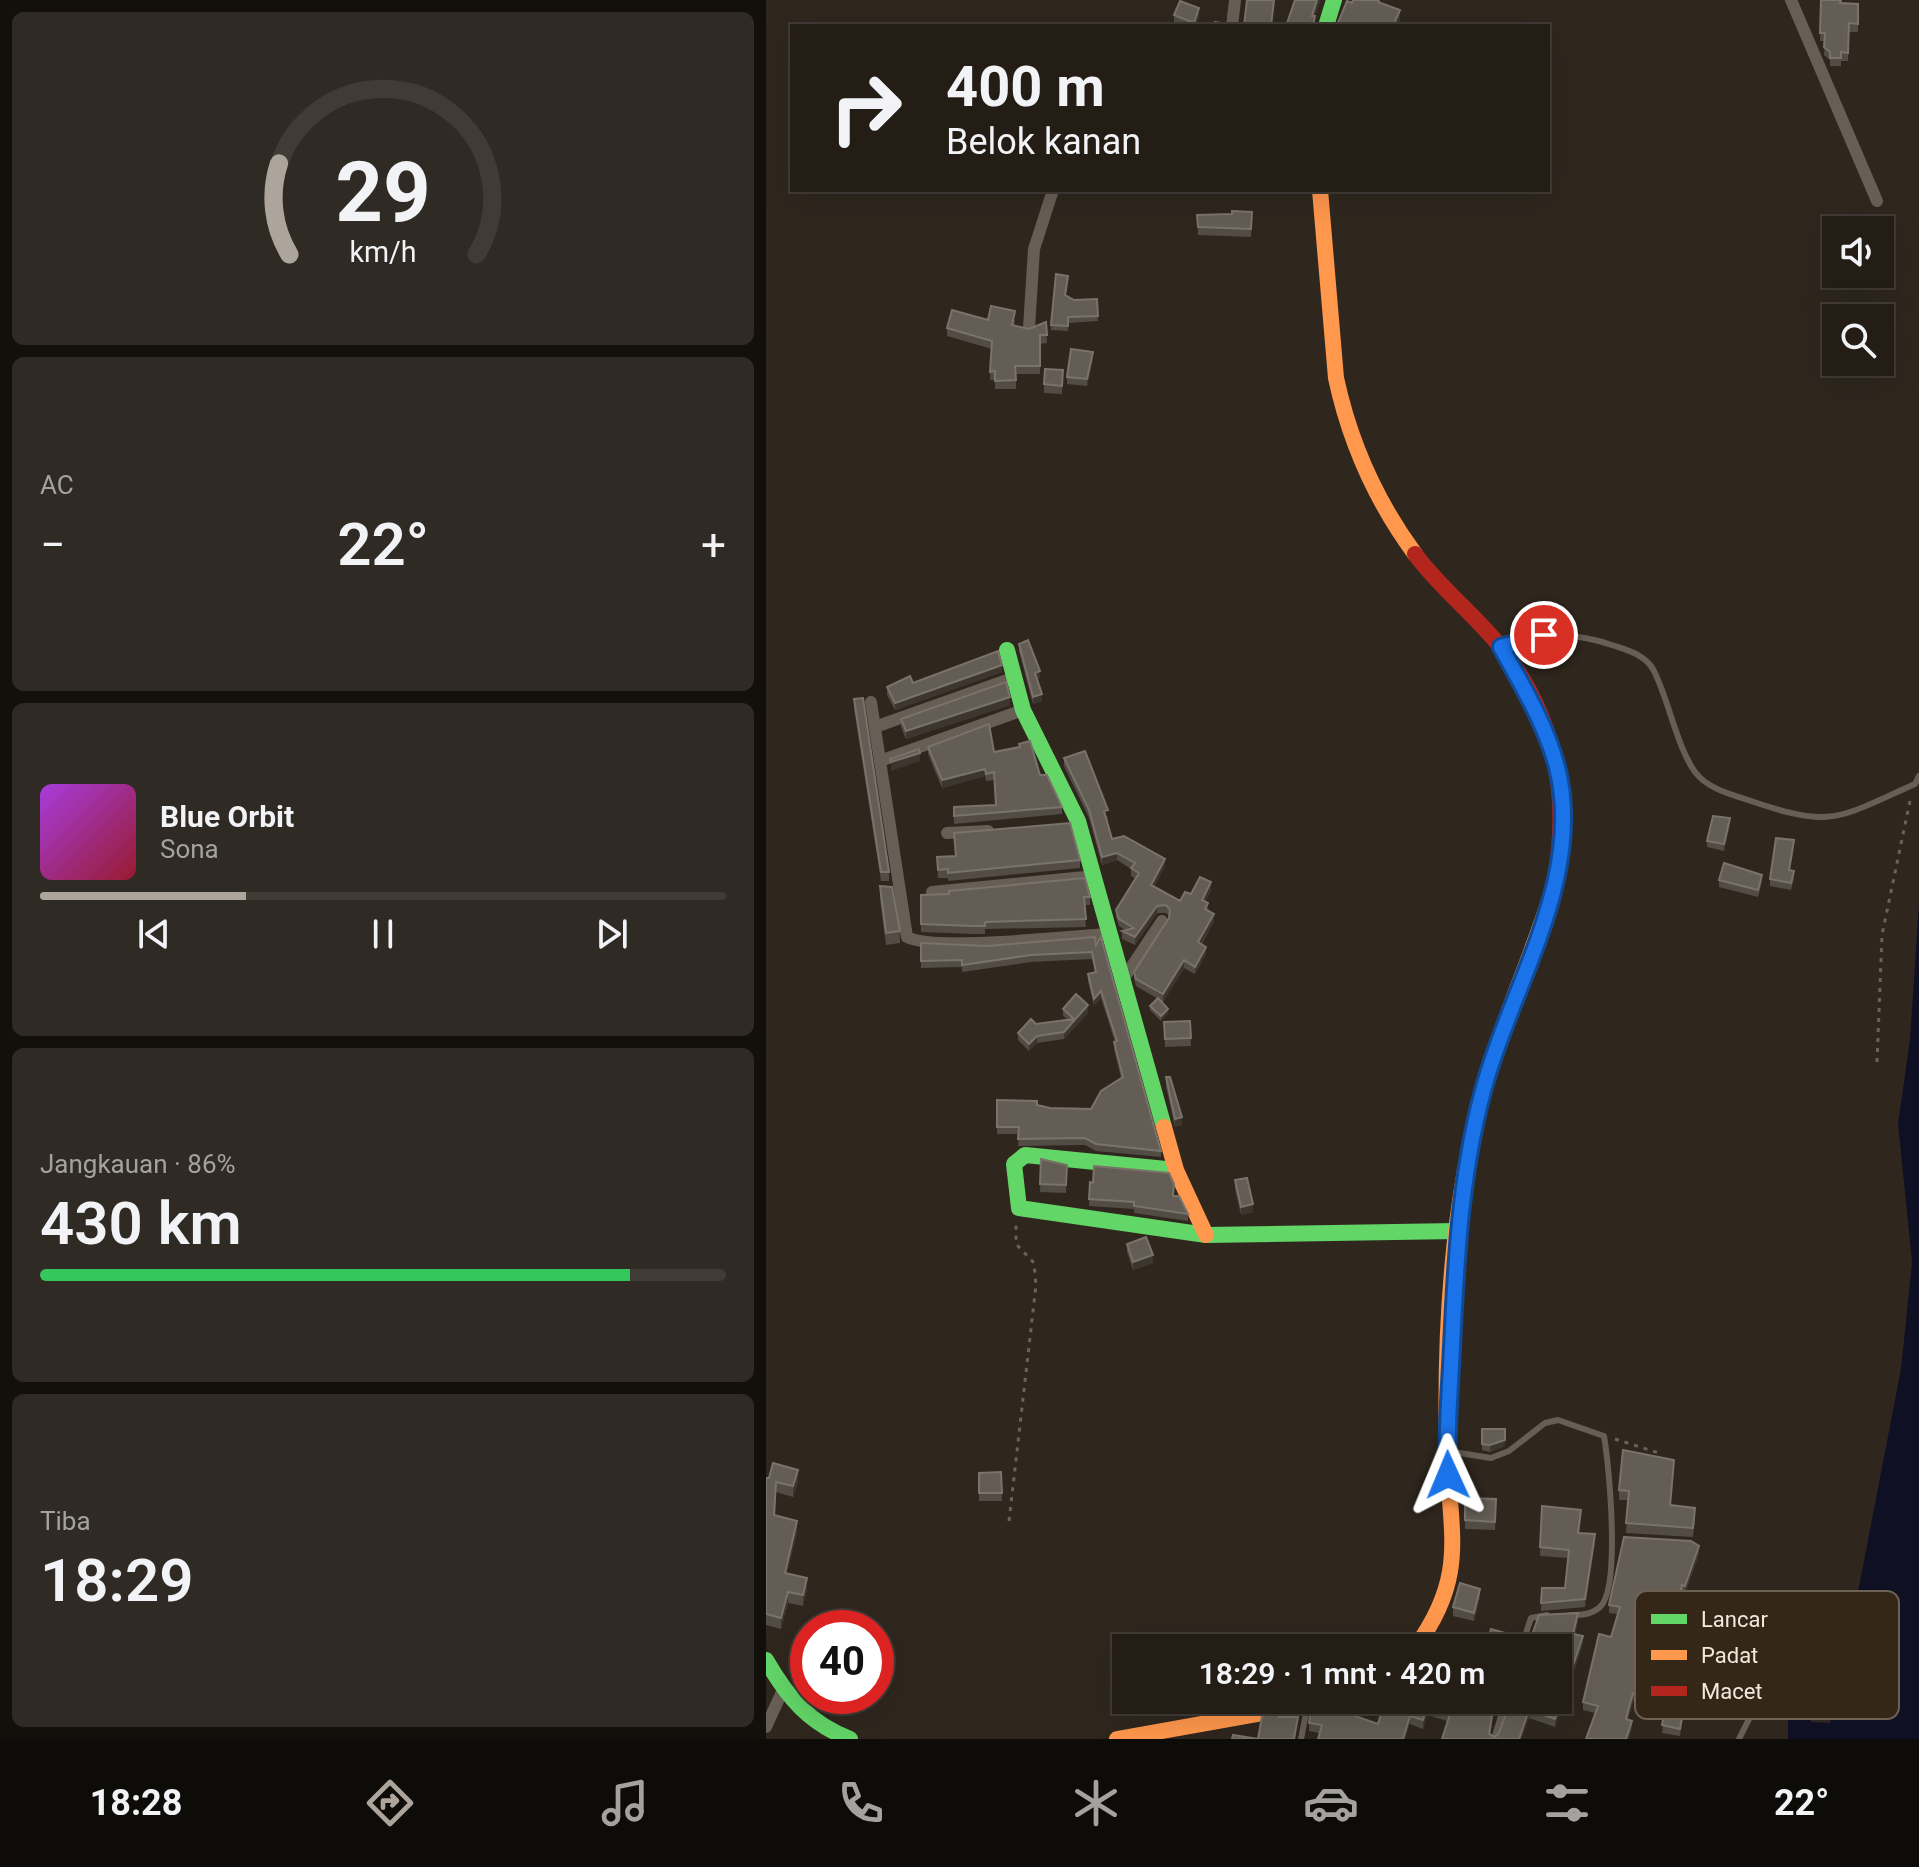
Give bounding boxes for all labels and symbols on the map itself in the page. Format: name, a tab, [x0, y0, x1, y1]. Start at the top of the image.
pin	[1510, 601, 1578, 669]
position arrow	[1406, 1433, 1490, 1517]
legend	[1635, 1591, 1899, 1719]
text: Lancar	[1701, 1607, 1768, 1632]
speed limit sign: 40	[790, 1610, 894, 1714]
text: Padat	[1701, 1643, 1758, 1668]
text: Macet	[1701, 1679, 1763, 1704]

